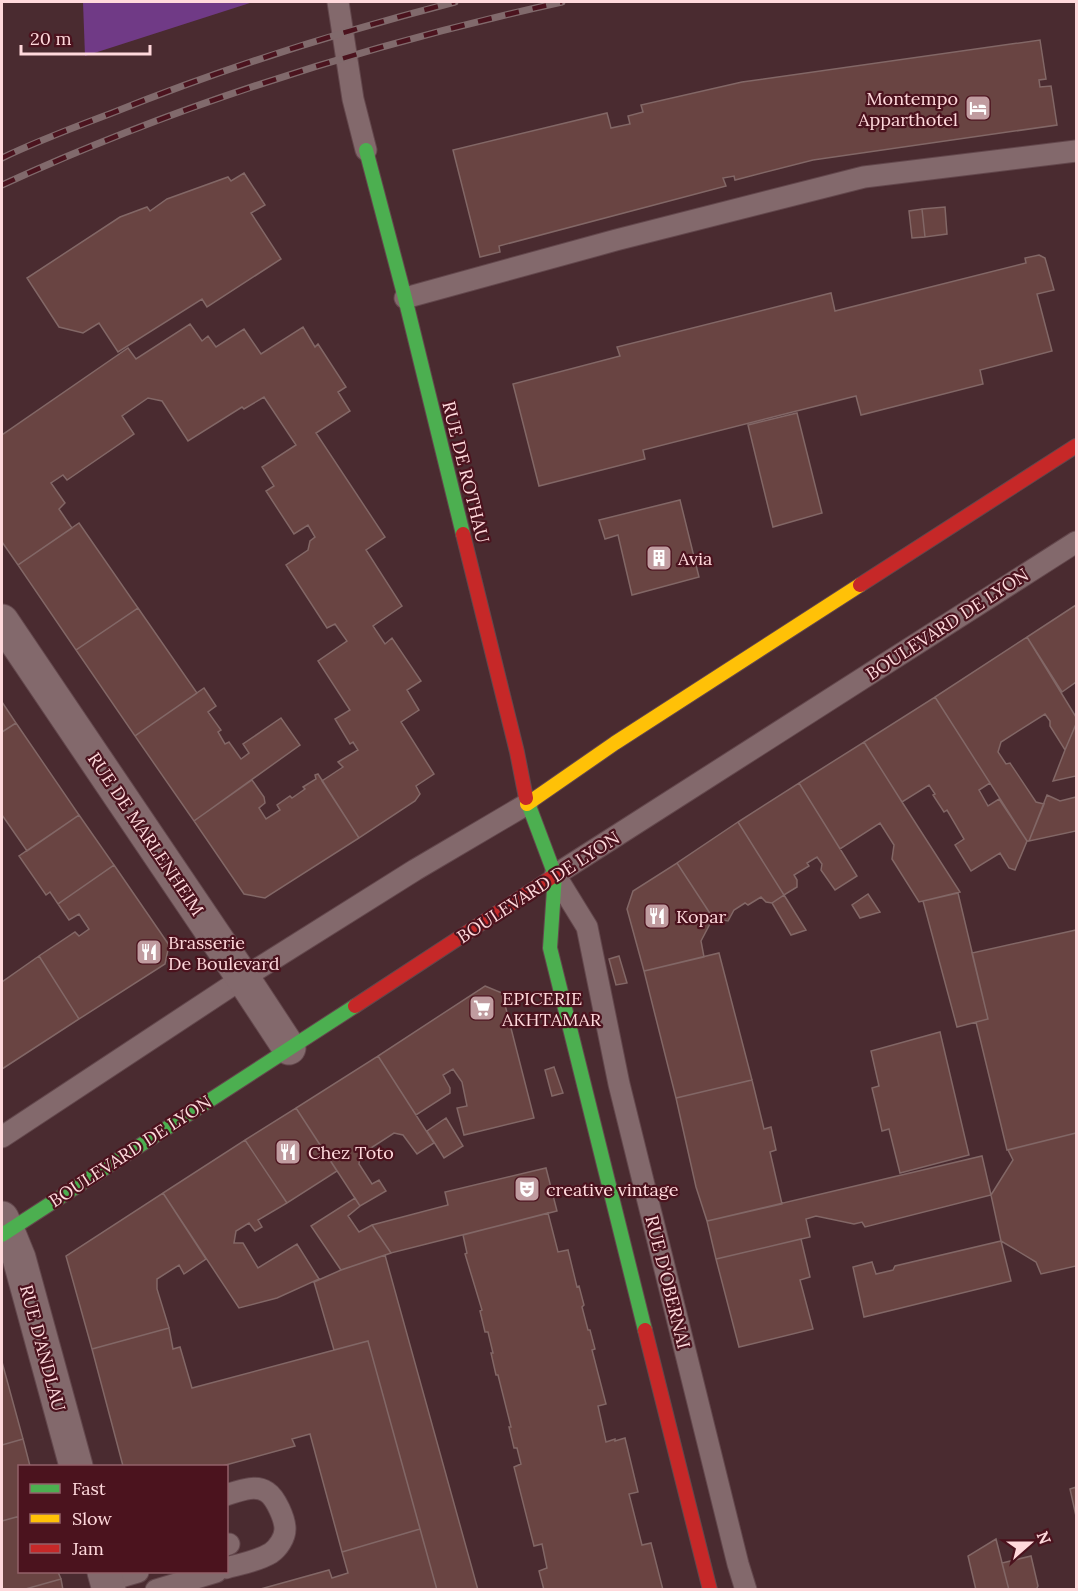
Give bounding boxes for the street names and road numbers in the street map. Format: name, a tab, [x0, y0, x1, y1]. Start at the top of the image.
street label: RUE DE ROTHAU	[437, 399, 495, 545]
street label: BOULEVARD DE LYON	[861, 563, 1033, 685]
street label: RUE DE MARLENHEIM	[83, 748, 209, 920]
street label: BOULEVARD DE LYON	[452, 826, 624, 948]
street label: BOULEVARD DE LYON	[44, 1090, 216, 1212]
street label: RUE D'OBERNAI	[640, 1213, 696, 1351]
street label: RUE D'ANDLAU	[15, 1282, 71, 1414]

